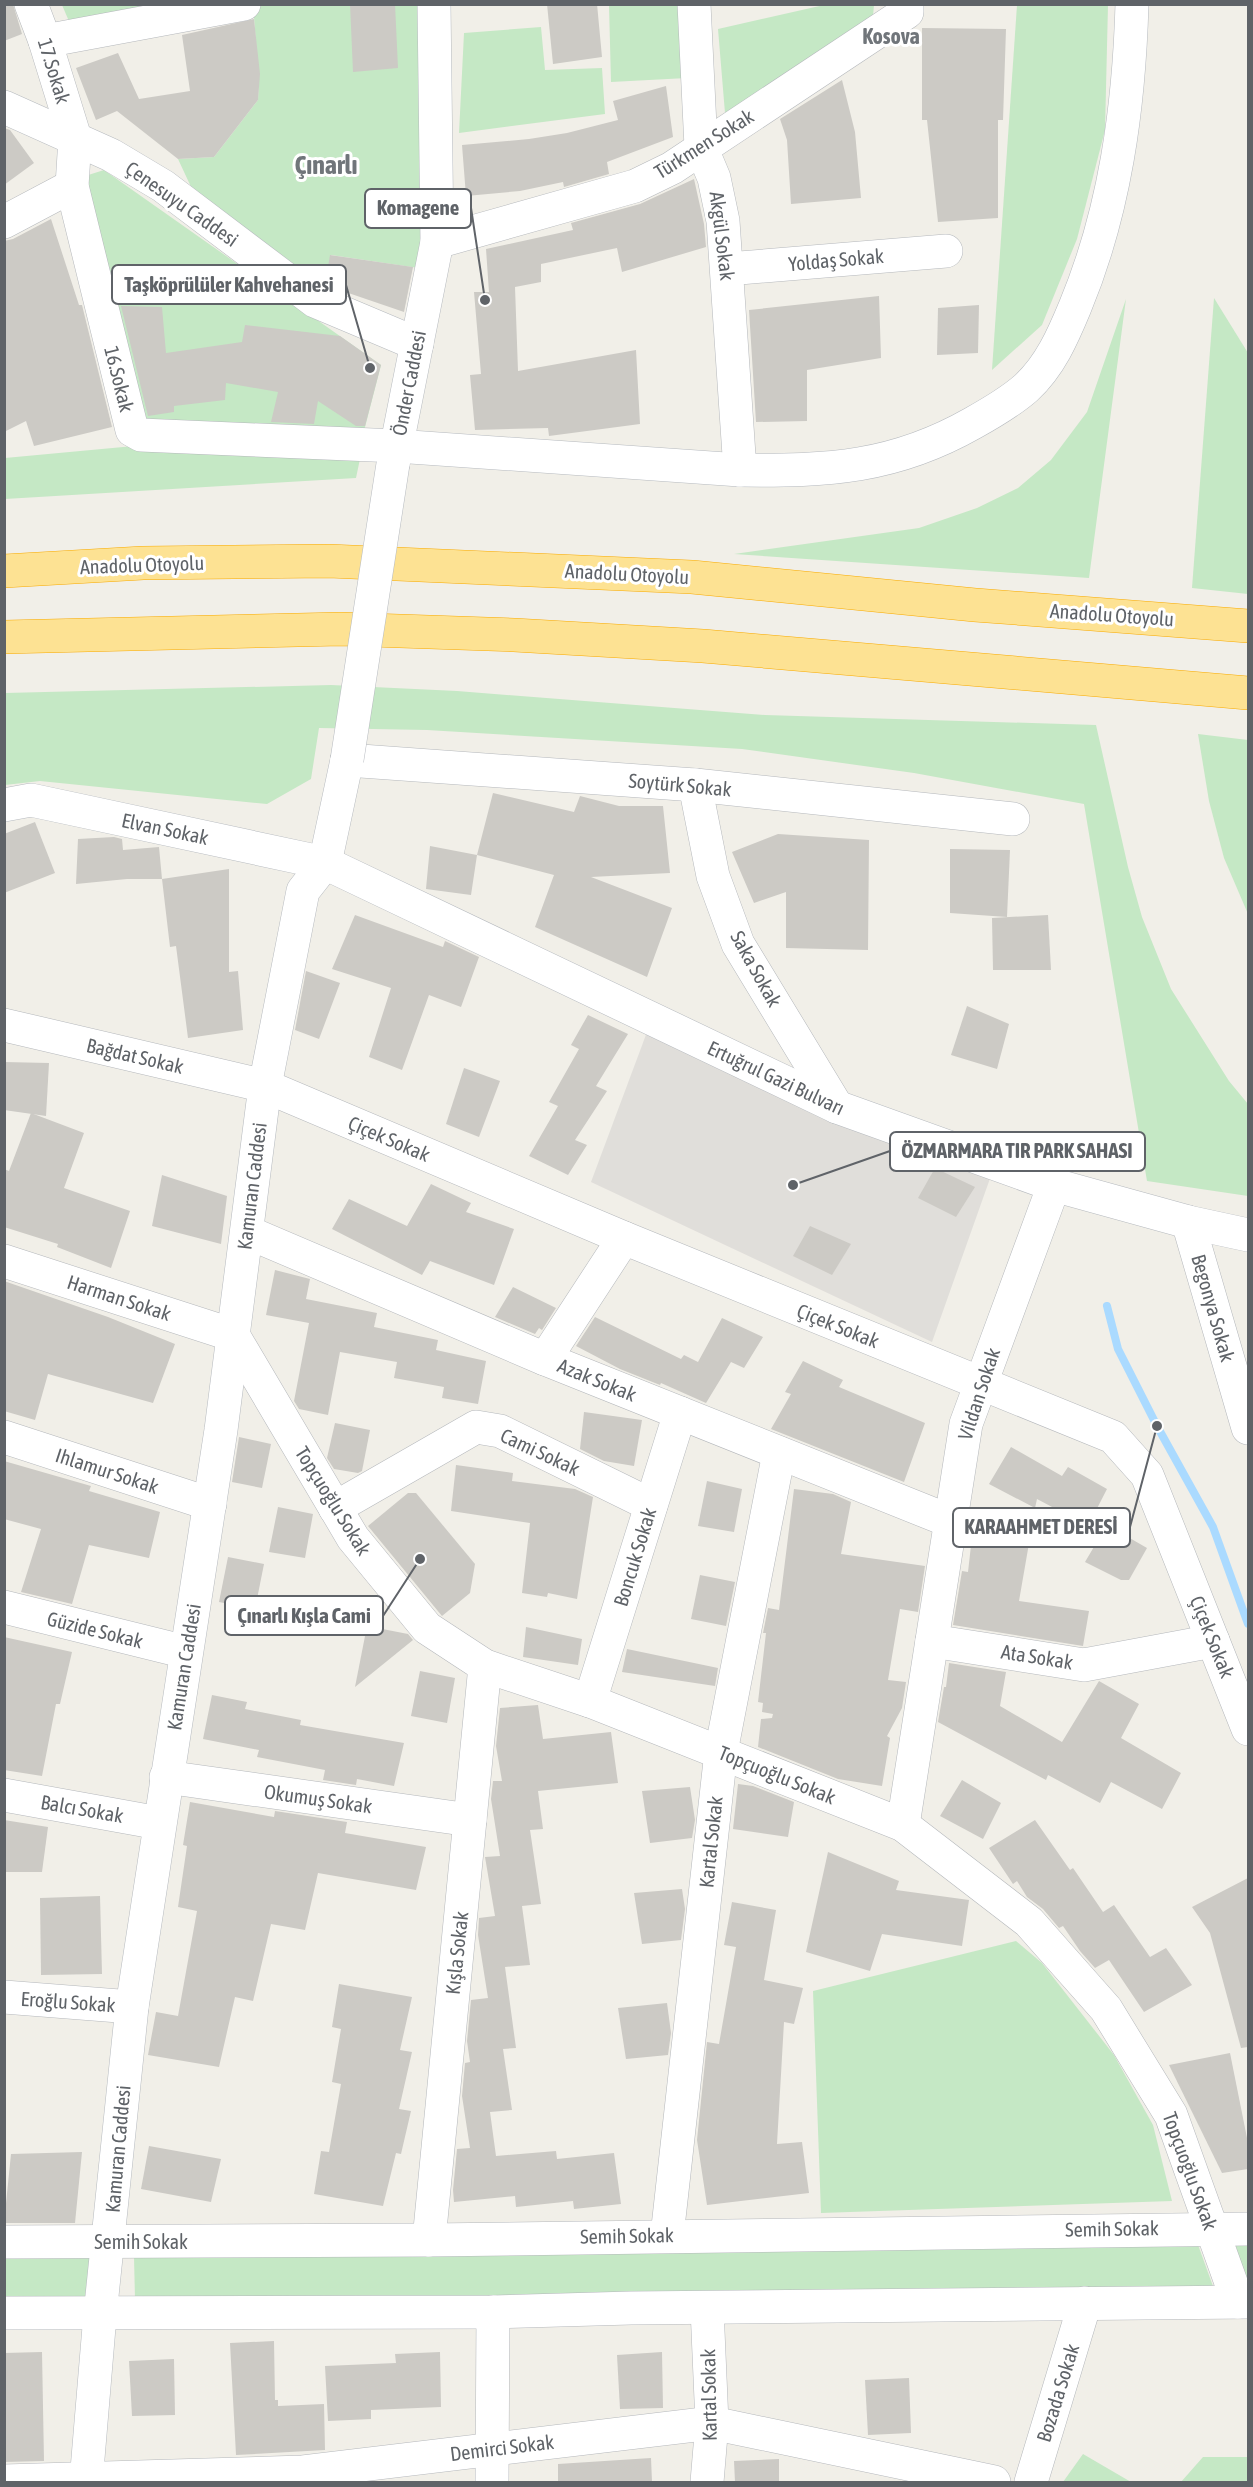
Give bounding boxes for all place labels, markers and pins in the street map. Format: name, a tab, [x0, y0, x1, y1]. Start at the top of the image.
callout: Komagene	[365, 189, 471, 228]
callout: Taşköprülüler Kahvehanesi	[112, 265, 346, 304]
callout: ÖZMARMARA TIR PARK SAHASI	[890, 1132, 1145, 1171]
callout: KARAAHMET DERESİ	[953, 1508, 1130, 1547]
callout: Çınarlı Kışla Cami	[225, 1596, 383, 1635]

